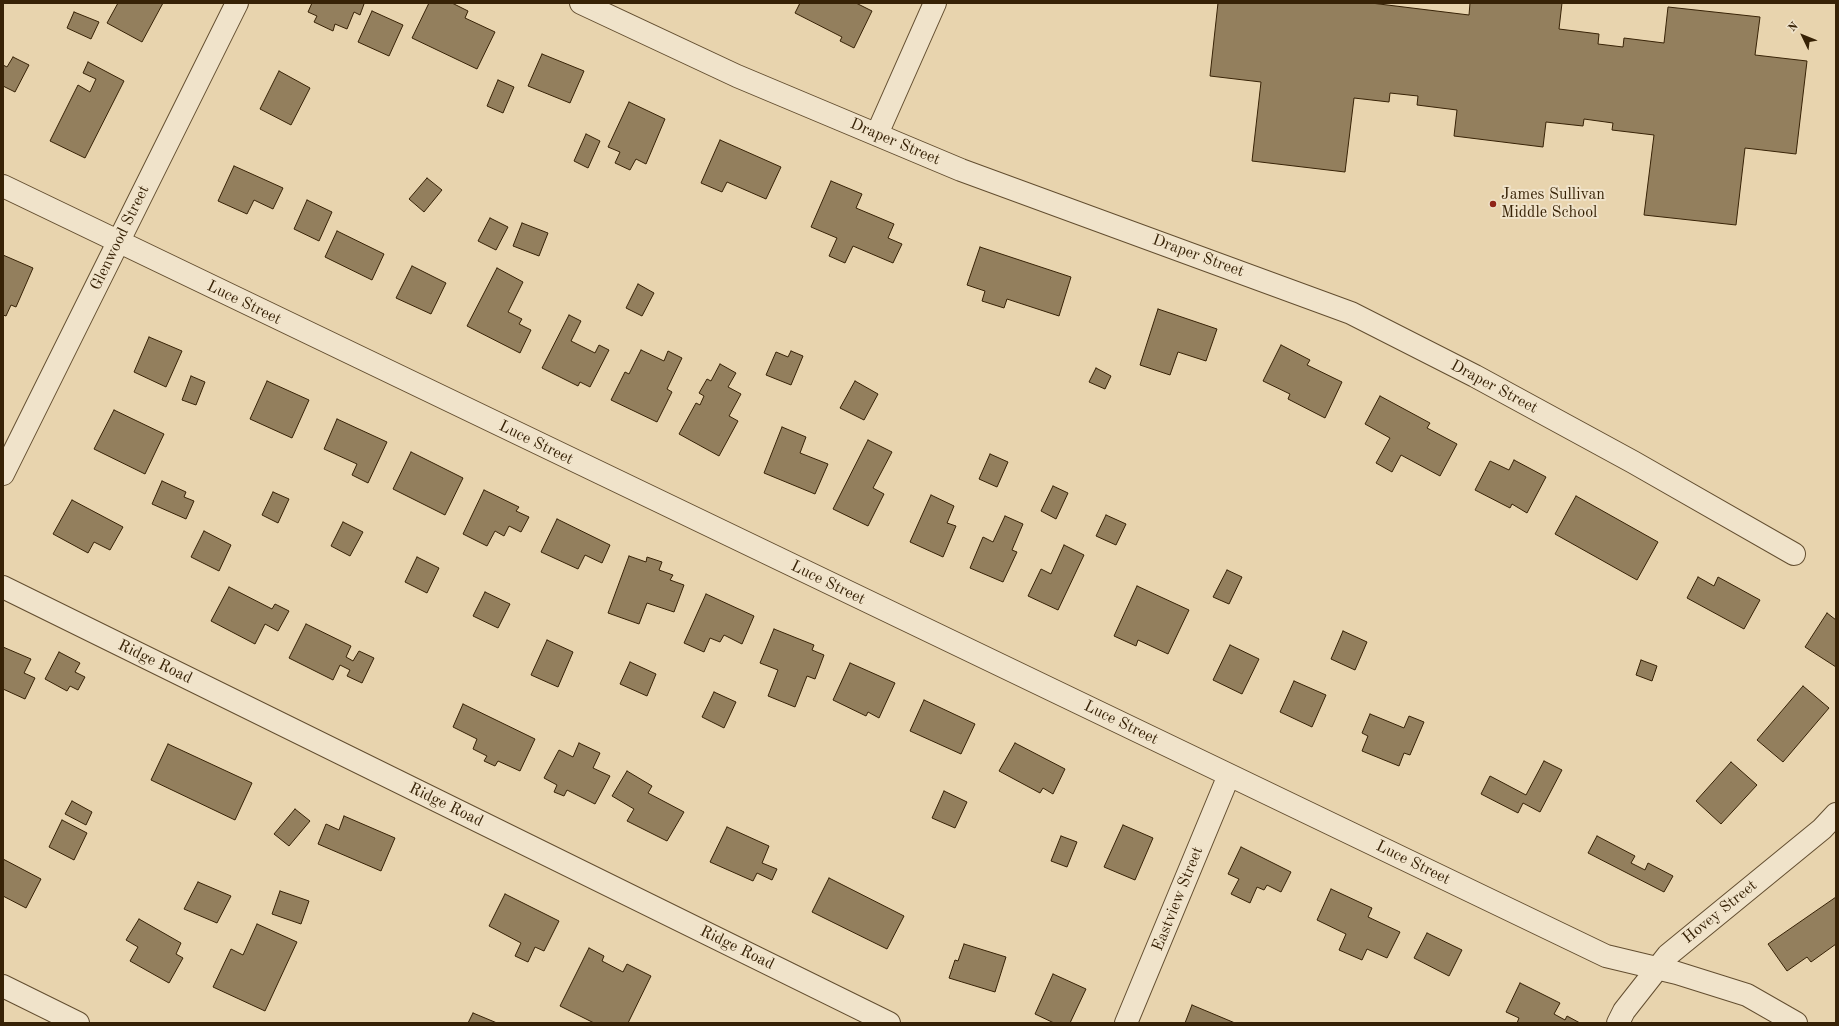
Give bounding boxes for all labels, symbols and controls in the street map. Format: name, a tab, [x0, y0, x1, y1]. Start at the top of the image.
north arrow	[1783, 16, 1823, 56]
text: N	[1787, 21, 1801, 34]
street label: Draper Street	[847, 114, 943, 170]
street label: Glenwood Street	[86, 182, 154, 294]
place label: James Sullivan Middle School	[1501, 185, 1605, 223]
marker: James Sullivan Middle School	[1488, 199, 1498, 209]
street label: Draper Street	[1150, 231, 1246, 281]
street label: Luce Street	[204, 277, 284, 329]
street label: Draper Street	[1447, 356, 1541, 418]
street label: Luce Street	[496, 417, 576, 469]
street label: Luce Street	[788, 557, 868, 609]
street label: Ridge Road	[115, 636, 195, 688]
street label: Luce Street	[1081, 697, 1161, 749]
street label: Ridge Road	[406, 779, 486, 831]
street label: Luce Street	[1373, 837, 1453, 889]
street label: Eastview Street	[1148, 844, 1208, 954]
street label: Hovey Street	[1679, 876, 1761, 948]
street label: Ridge Road	[697, 922, 777, 974]

